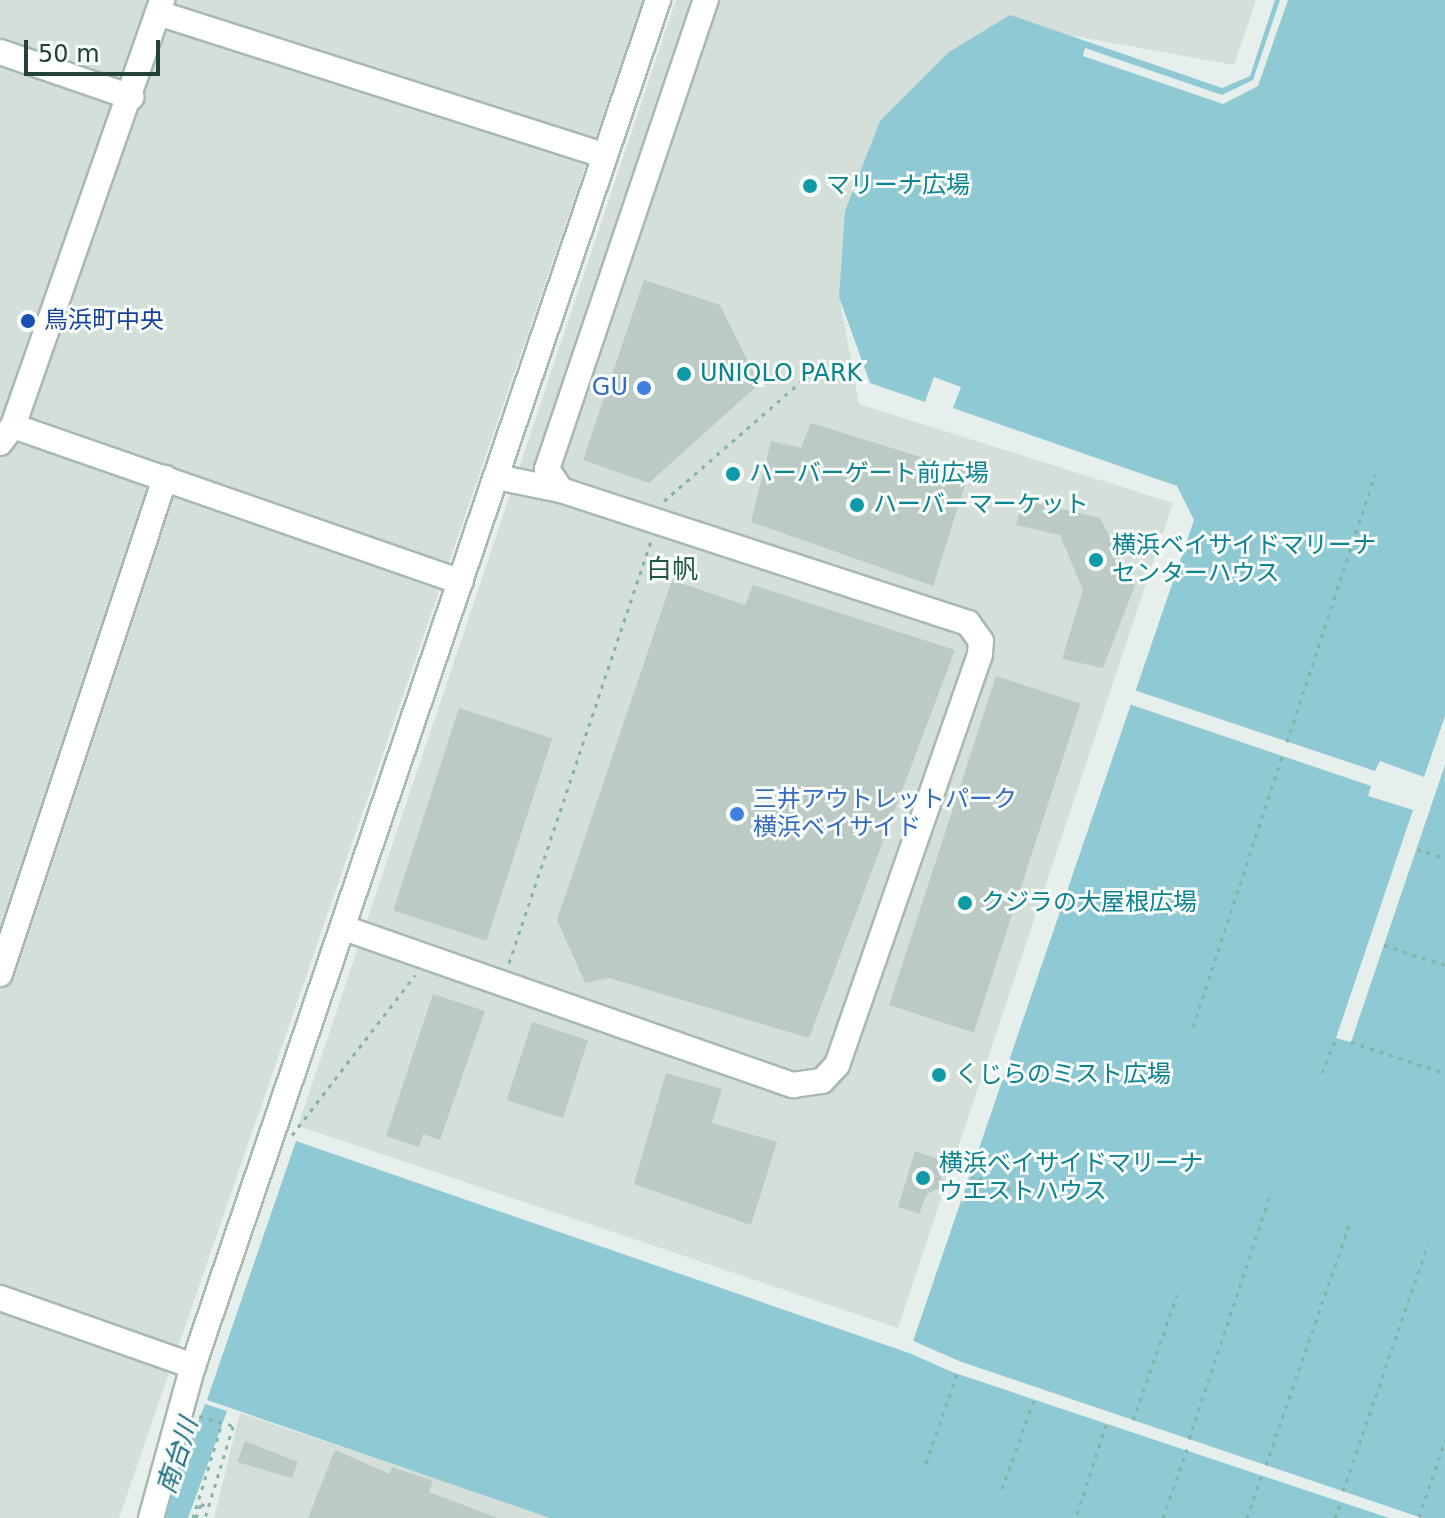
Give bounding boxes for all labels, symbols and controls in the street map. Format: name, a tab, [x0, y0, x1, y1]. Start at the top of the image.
scale bar	[28, 24, 164, 74]
text: 50 m	[38, 40, 100, 68]
place label: マリーナ広場	[826, 172, 970, 200]
marker: マリーナ広場	[801, 177, 819, 195]
place label: 鳥浜町中央	[44, 307, 164, 335]
marker: 鳥浜町中央	[19, 312, 37, 330]
place label: UNIQLO PARK	[700, 360, 862, 388]
marker: UNIQLO PARK	[675, 365, 693, 383]
place label: GU	[592, 374, 628, 402]
marker: GU	[635, 379, 653, 397]
place label: ハーバーゲート前広場	[749, 460, 989, 488]
marker: ハーバーゲート前広場	[724, 465, 742, 483]
place label: ハーバーマーケット	[873, 491, 1089, 519]
marker: ハーバーマーケット	[848, 496, 866, 514]
place label: 横浜ベイサイドマリーナ センターハウス	[1112, 532, 1376, 588]
marker: 横浜ベイサイドマリーナ センターハウス	[1087, 551, 1105, 569]
district label: 白帆	[646, 554, 698, 586]
place label: 三井アウトレットパーク 横浜ベイサイド	[753, 786, 1017, 842]
marker: 三井アウトレットパーク 横浜ベイサイド	[728, 805, 746, 823]
place label: クジラの大屋根広場	[981, 889, 1197, 917]
marker: クジラの大屋根広場	[956, 894, 974, 912]
place label: くじらのミスト広場	[955, 1061, 1171, 1089]
marker: くじらのミスト広場	[930, 1066, 948, 1084]
place label: 横浜ベイサイドマリーナ ウエストハウス	[939, 1150, 1203, 1206]
marker: 横浜ベイサイドマリーナ ウエストハウス	[914, 1169, 932, 1187]
water label: 南台川	[151, 1414, 205, 1498]

